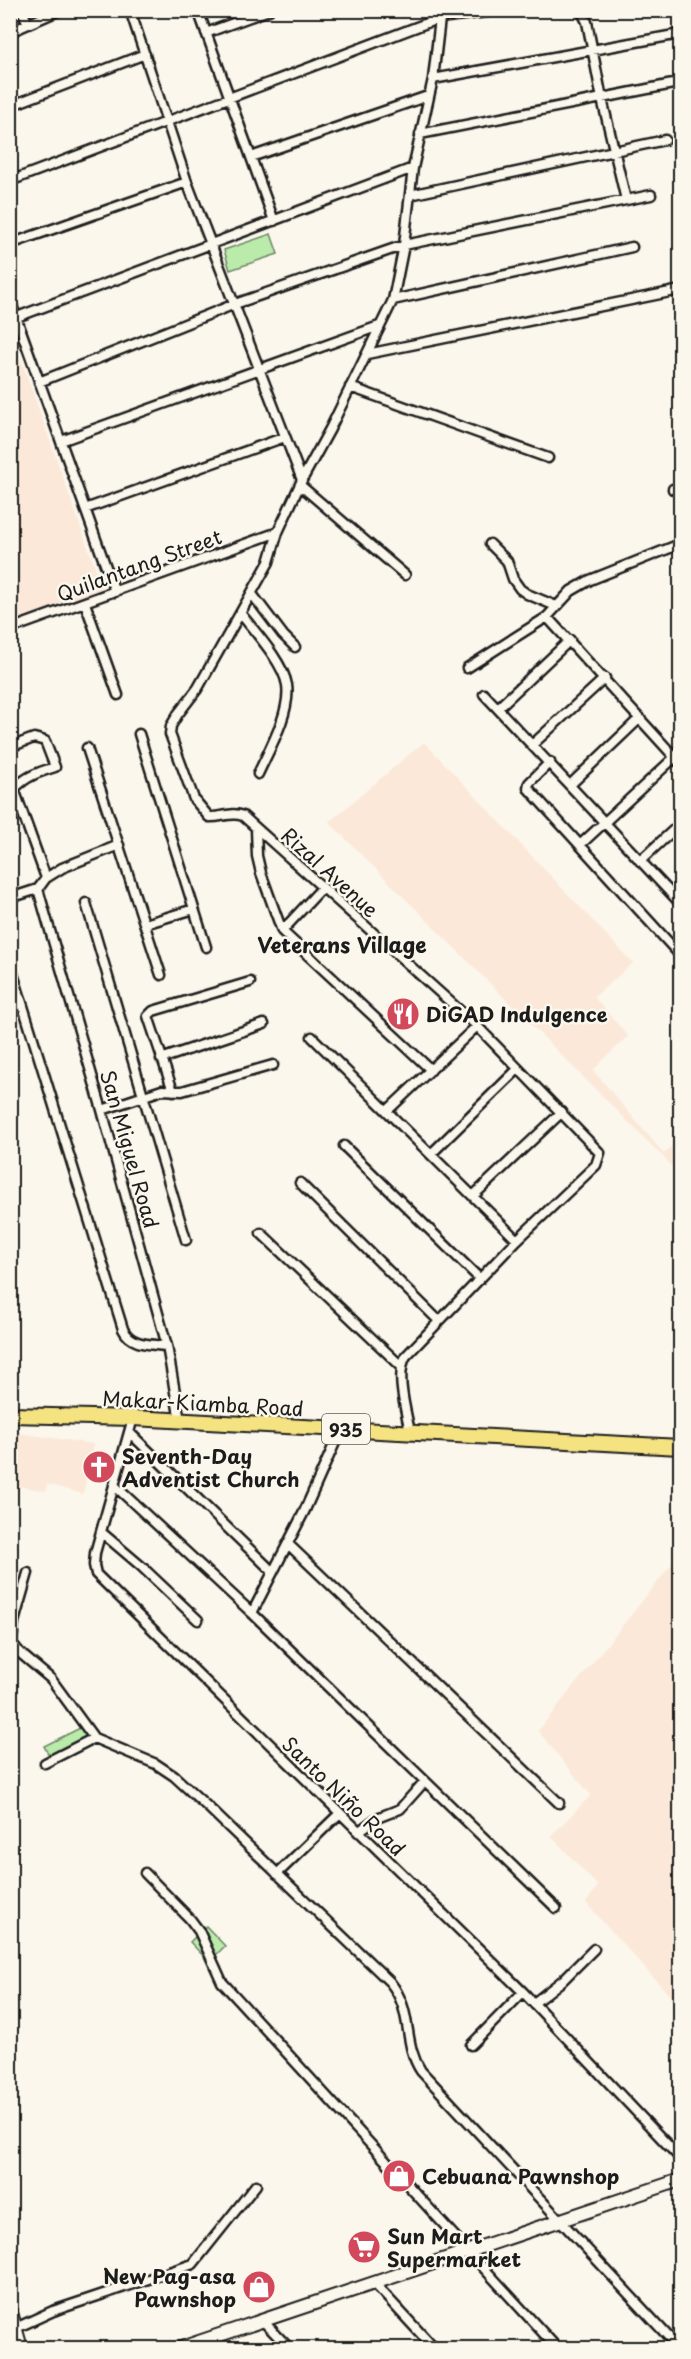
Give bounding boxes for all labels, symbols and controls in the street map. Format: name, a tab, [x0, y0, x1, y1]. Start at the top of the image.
street label: Quilantang Street	[52, 521, 226, 609]
street label: Rizal Avenue	[275, 820, 385, 924]
district label: Veterans Village	[257, 928, 427, 960]
restaurant icon: DiGAD Indulgence	[385, 996, 421, 1032]
place label: DiGAD Indulgence	[426, 999, 608, 1029]
street label: San Miguel Road	[93, 1066, 167, 1232]
street label: Makar-Kiamba Road	[102, 1383, 304, 1423]
road number: 935	[322, 1414, 370, 1444]
place label: Seventh-Day Adventist Church	[122, 1441, 300, 1494]
church icon: Seventh-Day Adventist Church	[81, 1449, 117, 1485]
street label: Santo Niño Road	[276, 1729, 412, 1863]
shop icon: Cebuana Pawnshop	[381, 2158, 417, 2194]
place label: Cebuana Pawnshop	[422, 2161, 619, 2191]
place label: Sun Mart Supermarket	[387, 2221, 521, 2274]
supermarket icon: Sun Mart Supermarket	[346, 2229, 382, 2265]
place label: New Pag-asa Pawnshop	[103, 2261, 236, 2314]
shop icon: New Pag-asa Pawnshop	[241, 2269, 277, 2305]

